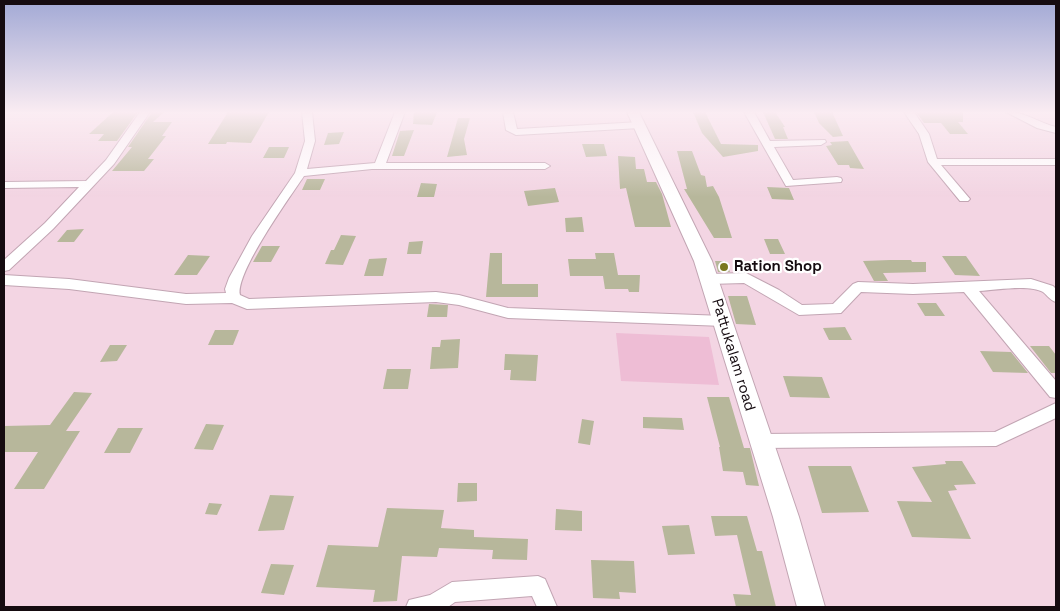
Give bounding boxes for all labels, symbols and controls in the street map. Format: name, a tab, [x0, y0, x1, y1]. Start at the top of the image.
place label: Ration Shop	[734, 258, 822, 276]
marker: Ration Shop	[718, 261, 730, 273]
street label: Pattukalam road	[707, 297, 759, 413]

